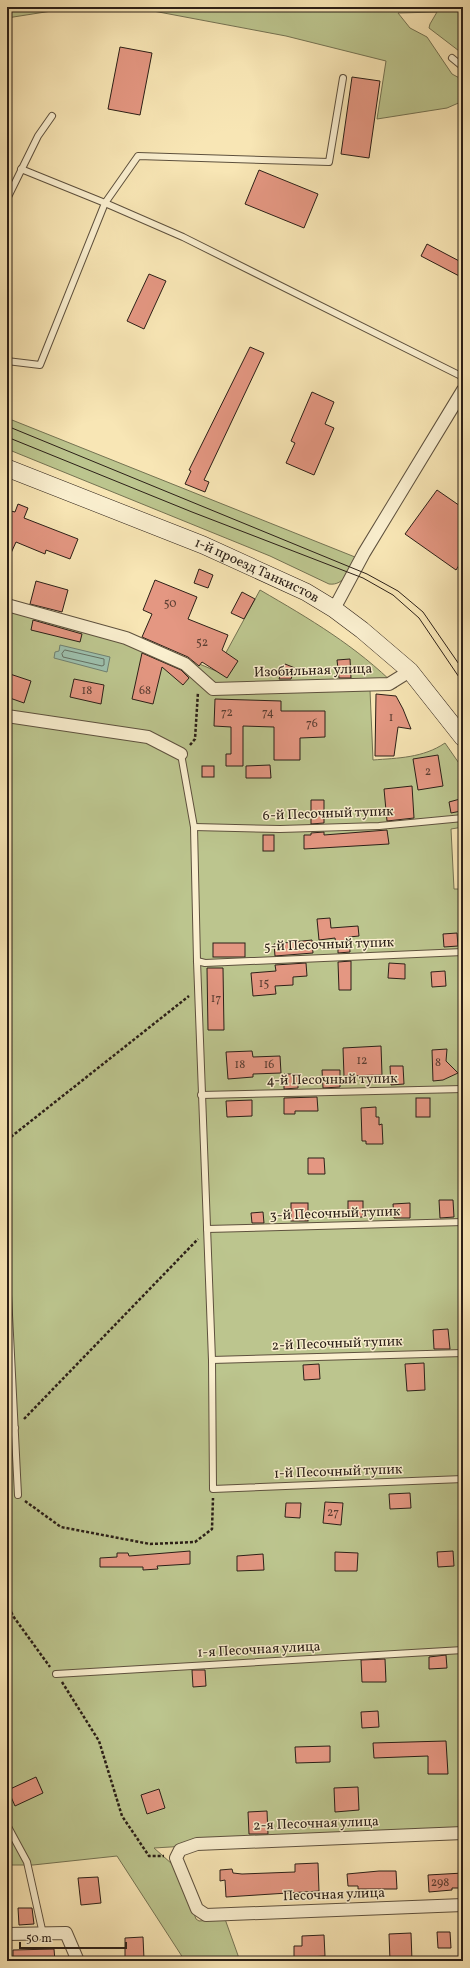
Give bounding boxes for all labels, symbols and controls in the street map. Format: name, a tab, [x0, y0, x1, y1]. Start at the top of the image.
street label: 1-й проезд Танкистов	[192, 533, 323, 607]
house number: 50	[164, 596, 176, 612]
house number: 52	[196, 635, 208, 651]
street label: Изобильная улица	[253, 659, 373, 683]
house number: 18	[82, 683, 92, 699]
house number: 68	[139, 683, 151, 699]
house number: 72	[221, 705, 233, 721]
house number: 74	[262, 705, 274, 721]
house number: 1	[389, 710, 393, 726]
house number: 76	[306, 716, 318, 732]
house number: 2	[425, 764, 431, 780]
street label: 6-й Песочный тупик	[262, 802, 394, 826]
street label: 5-й Песочный тупик	[264, 933, 395, 957]
house number: 15	[259, 976, 269, 992]
house number: 17	[211, 991, 221, 1007]
house number: 12	[356, 1053, 368, 1069]
house number: 8	[435, 1055, 441, 1071]
house number: 18	[235, 1057, 245, 1073]
house number: 16	[264, 1057, 274, 1073]
street label: 4-й Песочный тупик	[266, 1069, 398, 1091]
street label: 3-й Песочный тупик	[269, 1202, 401, 1226]
street label: 2-й Песочный тупик	[271, 1332, 403, 1356]
street label: 1-й Песочный тупик	[273, 1460, 403, 1484]
house number: 27	[327, 1505, 339, 1521]
street label: 1-я Песочная улица	[197, 1637, 321, 1663]
street label: 2-я Песочная улица	[253, 1812, 379, 1836]
house number: 298	[431, 1875, 449, 1891]
street label: Песочная улица	[282, 1884, 386, 1906]
scale bar	[20, 1924, 126, 1950]
text: 50 m	[26, 1931, 52, 1947]

